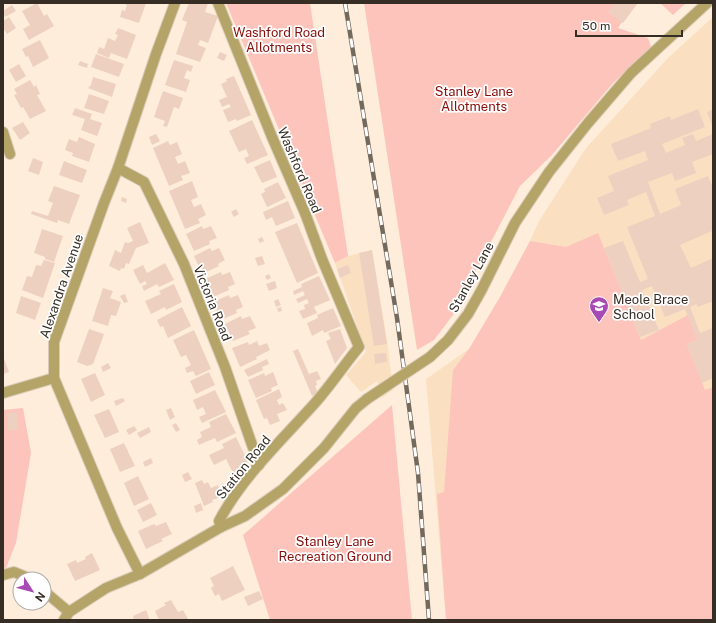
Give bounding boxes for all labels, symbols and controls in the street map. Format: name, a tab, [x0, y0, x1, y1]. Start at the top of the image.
scale bar	[576, 12, 682, 38]
text: 50 m	[582, 19, 610, 33]
park label: Washford Road Allotments	[233, 25, 325, 55]
park label: Stanley Lane Allotments	[435, 84, 513, 114]
street label: Washford Road	[275, 125, 324, 215]
street label: Alexandra Avenue	[37, 232, 86, 340]
street label: Stanley Lane	[446, 239, 497, 315]
street label: Victoria Road	[191, 263, 235, 343]
place label: Meole Brace School	[613, 292, 688, 322]
school or university icon: Meole Brace School	[588, 295, 610, 323]
street label: Station Road	[213, 432, 274, 502]
park label: Stanley Lane Recreation Ground	[278, 534, 392, 564]
north arrow	[12, 571, 52, 611]
text: N	[33, 590, 47, 604]

